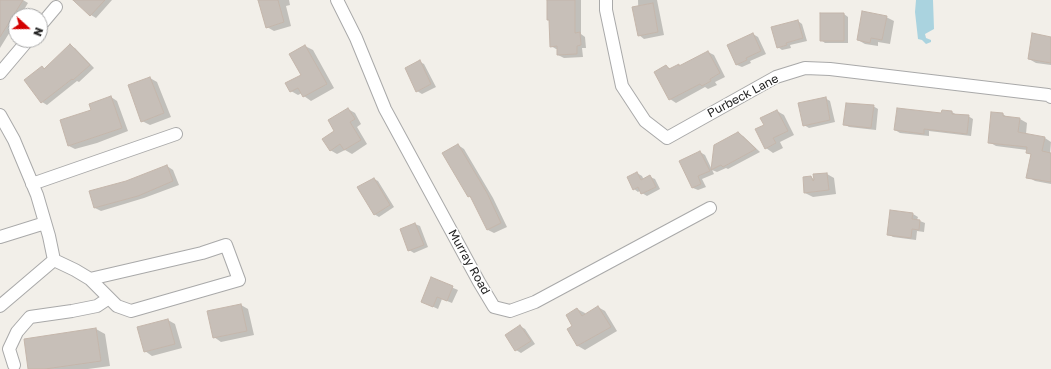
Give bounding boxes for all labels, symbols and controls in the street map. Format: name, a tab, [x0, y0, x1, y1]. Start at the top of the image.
north arrow	[8, 8, 48, 48]
text: N	[31, 26, 46, 38]
street label: Purbeck Lane	[705, 71, 781, 121]
street label: Murray Road	[445, 227, 493, 297]

